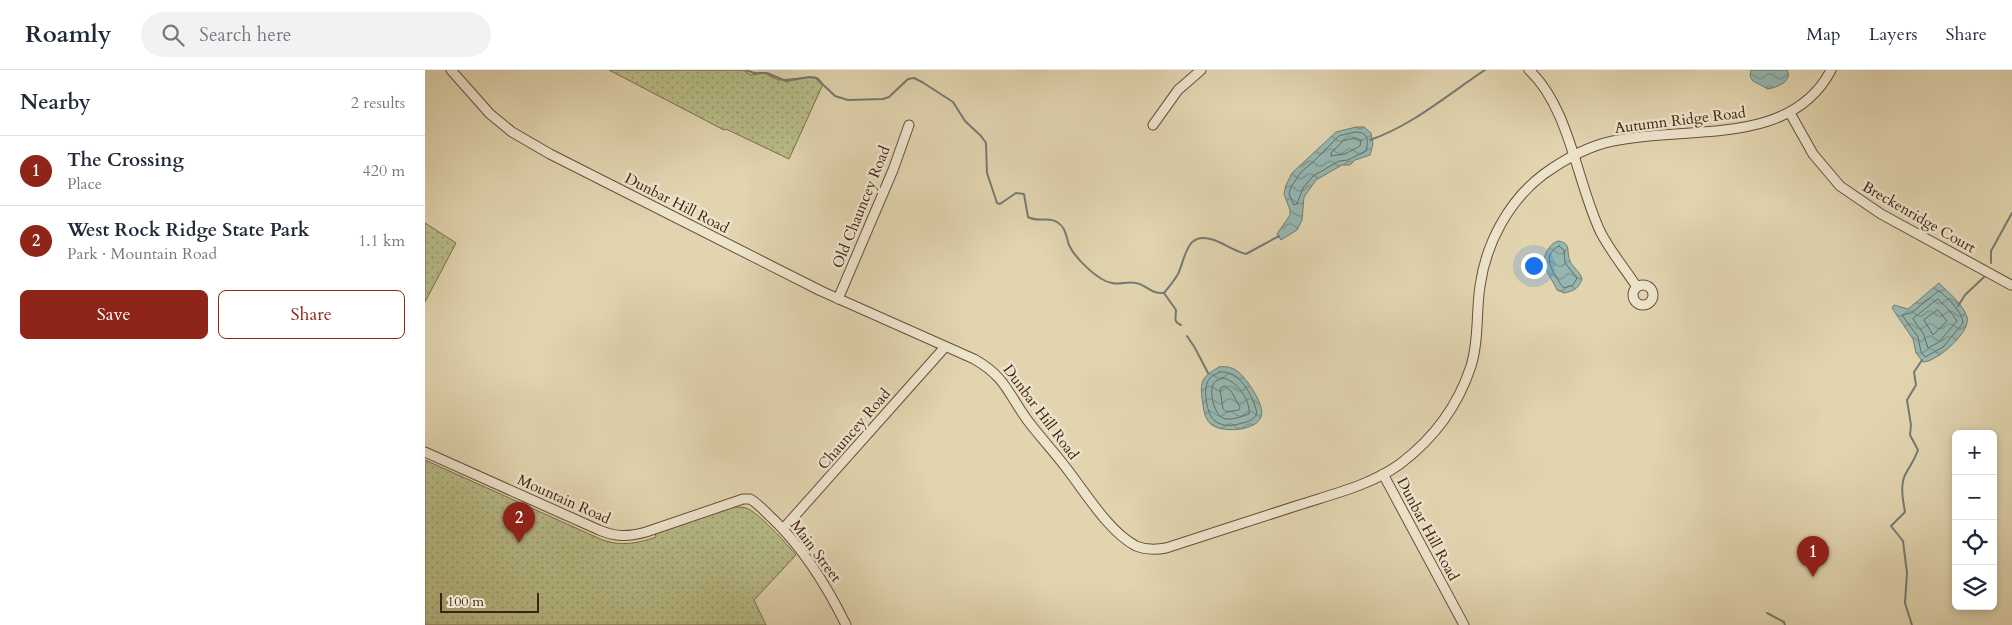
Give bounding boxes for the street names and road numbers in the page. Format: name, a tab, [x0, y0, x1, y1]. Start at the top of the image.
street label: Autumn Ridge Road	[1613, 102, 1747, 138]
street label: Old Chauncey Road	[827, 143, 895, 271]
street label: Dunbar Hill Road	[622, 168, 732, 238]
street label: Breckenridge Court	[1859, 176, 1979, 258]
street label: Dunbar Hill Road	[999, 360, 1083, 464]
street label: Chauncey Road	[813, 384, 895, 474]
street label: Mountain Road	[514, 470, 614, 528]
street label: Dunbar Hill Road	[1392, 474, 1464, 584]
street label: Main Street	[786, 516, 846, 587]

